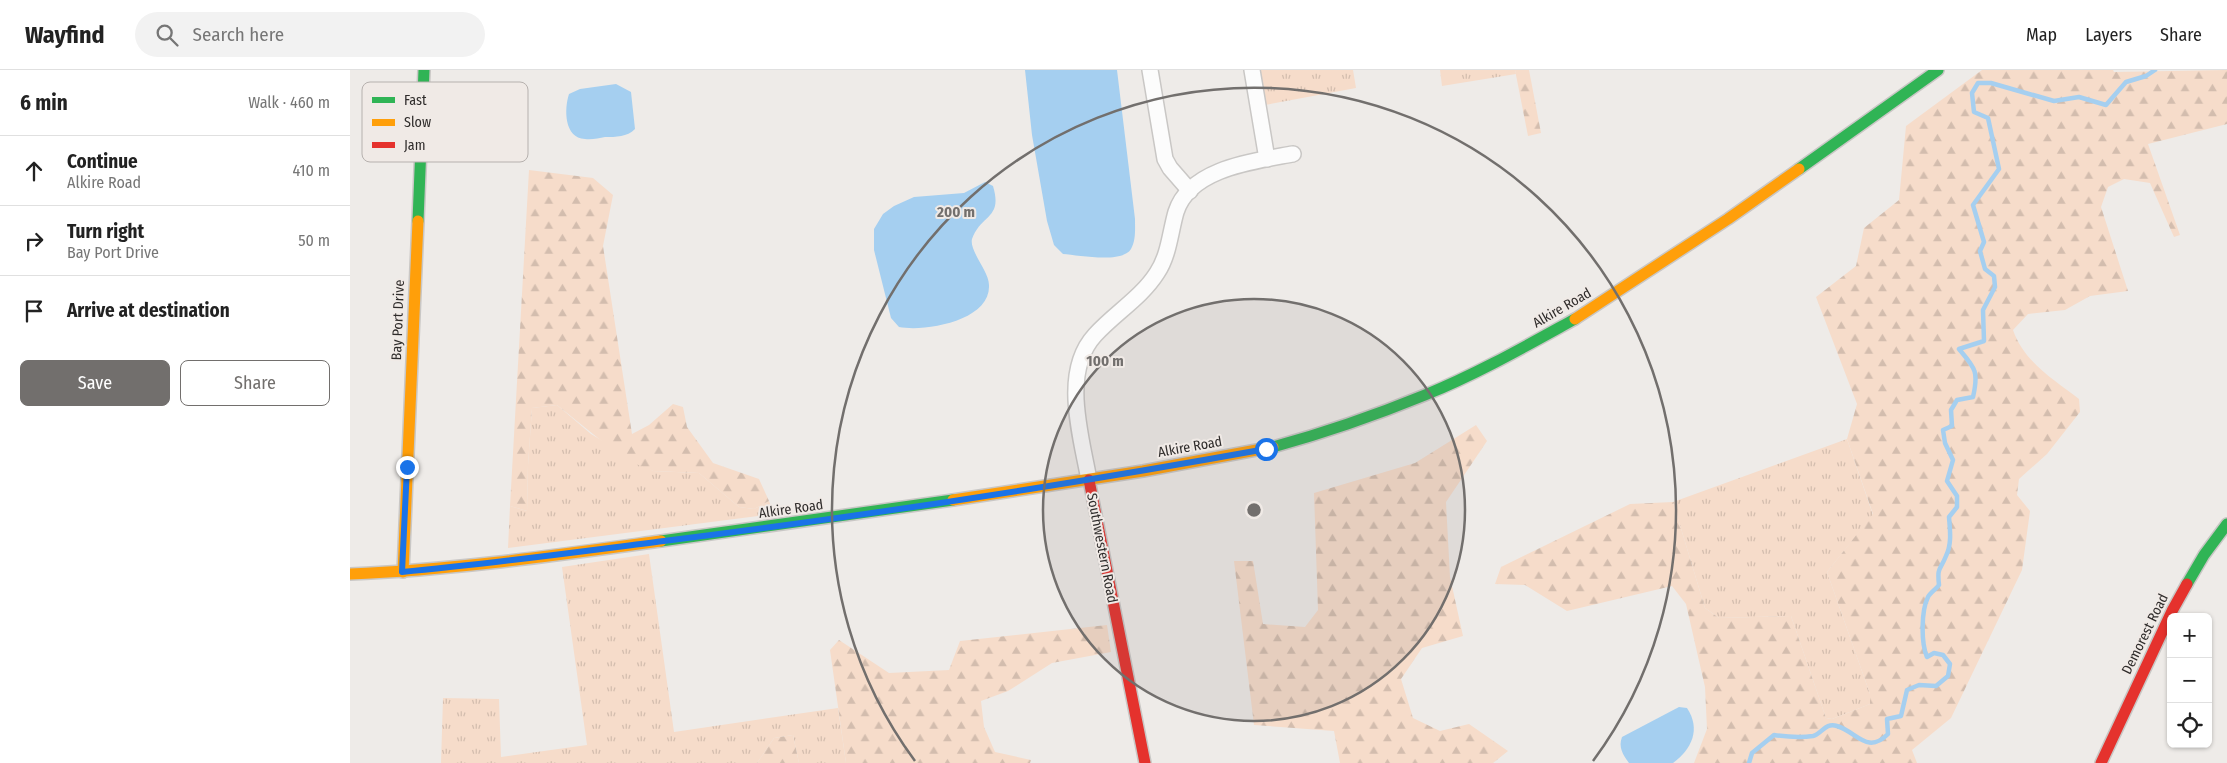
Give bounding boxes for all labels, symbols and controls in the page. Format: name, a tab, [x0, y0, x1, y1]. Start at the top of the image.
search box	[135, 12, 485, 57]
text: Wayfind	[25, 21, 105, 49]
icon: search	[153, 21, 181, 49]
text: Search here	[193, 23, 284, 46]
text: Map	[2026, 24, 2057, 46]
text: Layers	[2085, 24, 2132, 46]
text: Share	[2160, 24, 2202, 46]
legend	[362, 82, 528, 162]
text: 6 min	[20, 90, 68, 116]
text: Fast	[404, 92, 427, 109]
text: Walk · 460 m	[248, 93, 330, 112]
text: Slow	[404, 114, 431, 131]
text: Jam	[404, 137, 425, 154]
text: Continue	[67, 150, 138, 173]
icon: ahead	[20, 157, 48, 185]
text: 410 m	[292, 161, 330, 180]
text: Alkire Road	[67, 173, 141, 192]
text: 200 m	[936, 203, 975, 221]
text: Turn right	[67, 220, 144, 243]
icon: right	[20, 227, 48, 255]
text: 50 m	[298, 231, 330, 250]
text: Bay Port Drive	[67, 243, 159, 262]
street label: Bay Port Drive	[388, 279, 408, 361]
street label: Alkire Road	[1530, 284, 1594, 332]
icon: arrive	[20, 297, 48, 325]
text: Arrive at destination	[67, 299, 230, 322]
text: 100 m	[1086, 352, 1124, 370]
button: Save	[20, 360, 170, 406]
button: Share	[180, 360, 330, 406]
street label: Alkire Road	[1157, 433, 1223, 461]
route start	[1255, 438, 1278, 461]
route end	[396, 456, 419, 479]
street label: Southwestern Road	[1083, 492, 1121, 604]
street label: Alkire Road	[758, 496, 824, 522]
centre of rings	[1245, 501, 1263, 519]
street label: Demorest Road	[2118, 591, 2172, 677]
map controls	[2167, 613, 2212, 748]
button: +	[2167, 613, 2212, 658]
button: −	[2167, 658, 2212, 703]
button: locate	[2167, 703, 2212, 748]

